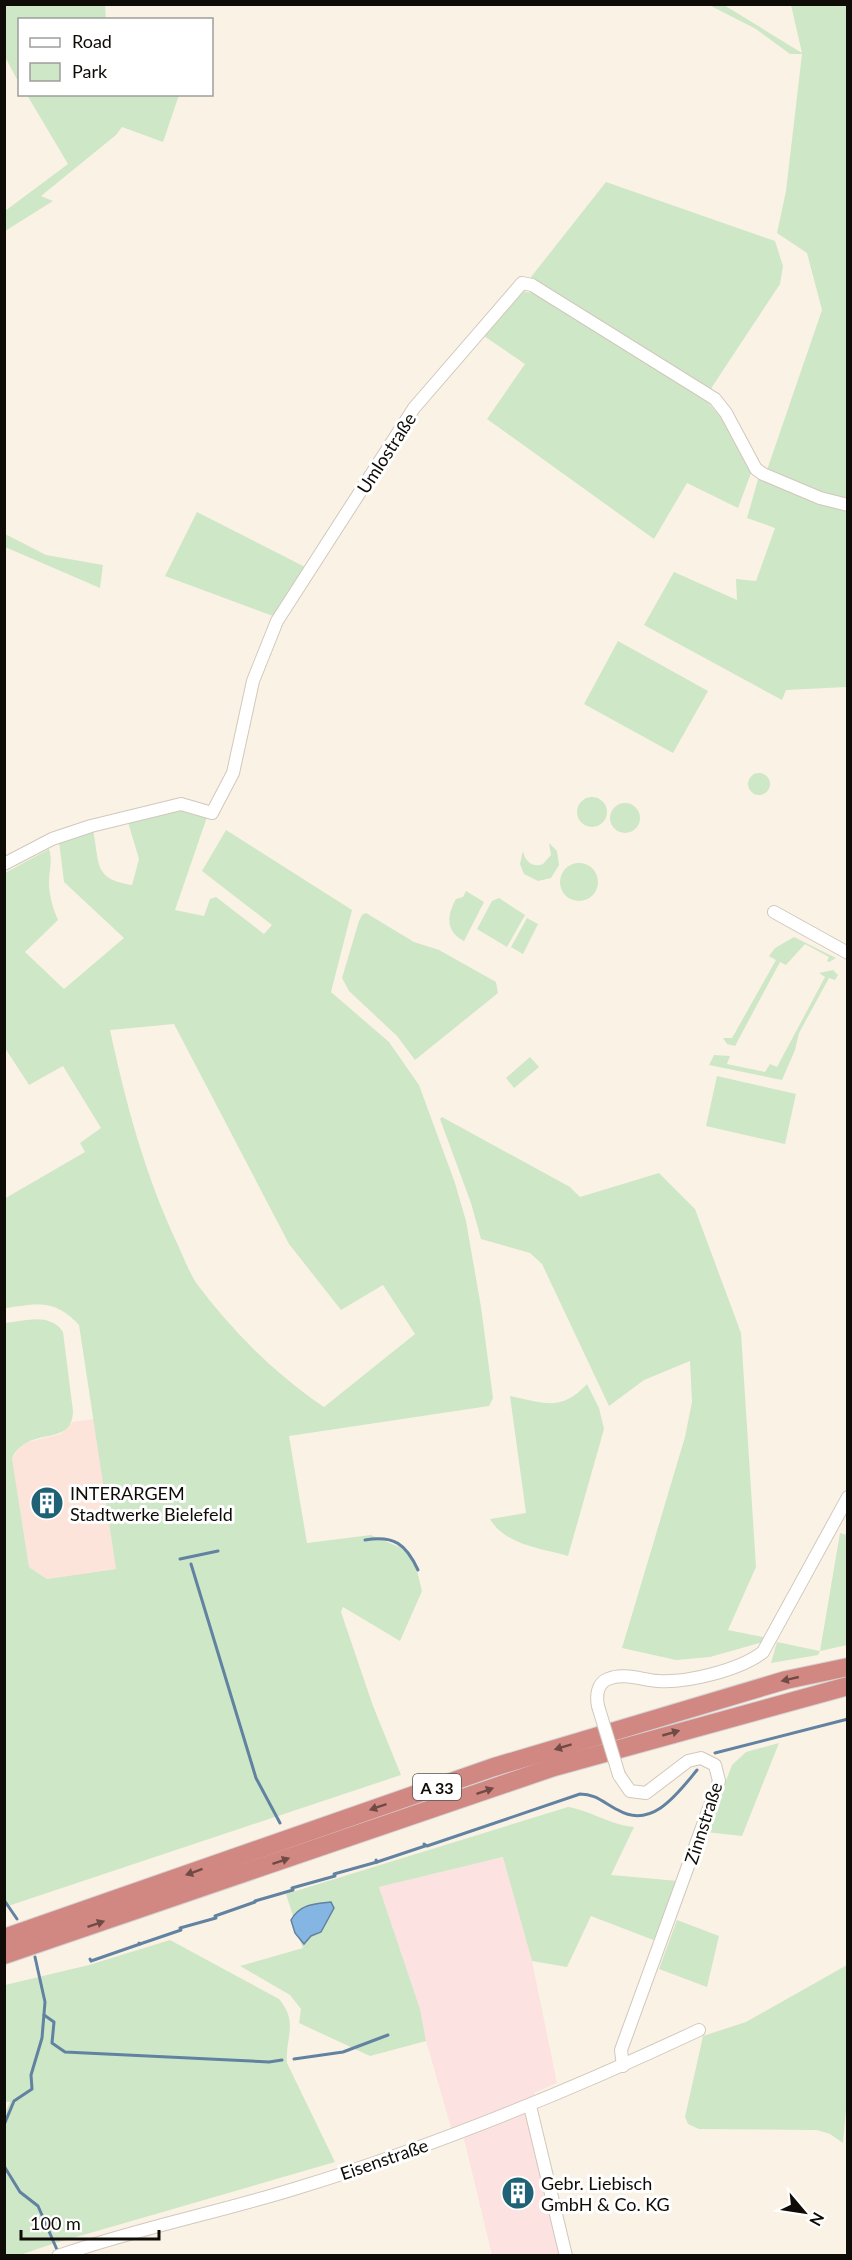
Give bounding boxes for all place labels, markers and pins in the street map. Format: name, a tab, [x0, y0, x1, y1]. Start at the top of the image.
place label: INTERARGEM Stadtwerke Bielefeld	[70, 1482, 233, 1525]
building icon: INTERARGEM Stadtwerke Bielefeld	[29, 1485, 65, 1521]
place label: Gebr. Liebisch GmbH & Co. KG	[541, 2172, 670, 2215]
building icon: Gebr. Liebisch GmbH & Co. KG	[500, 2175, 536, 2211]

